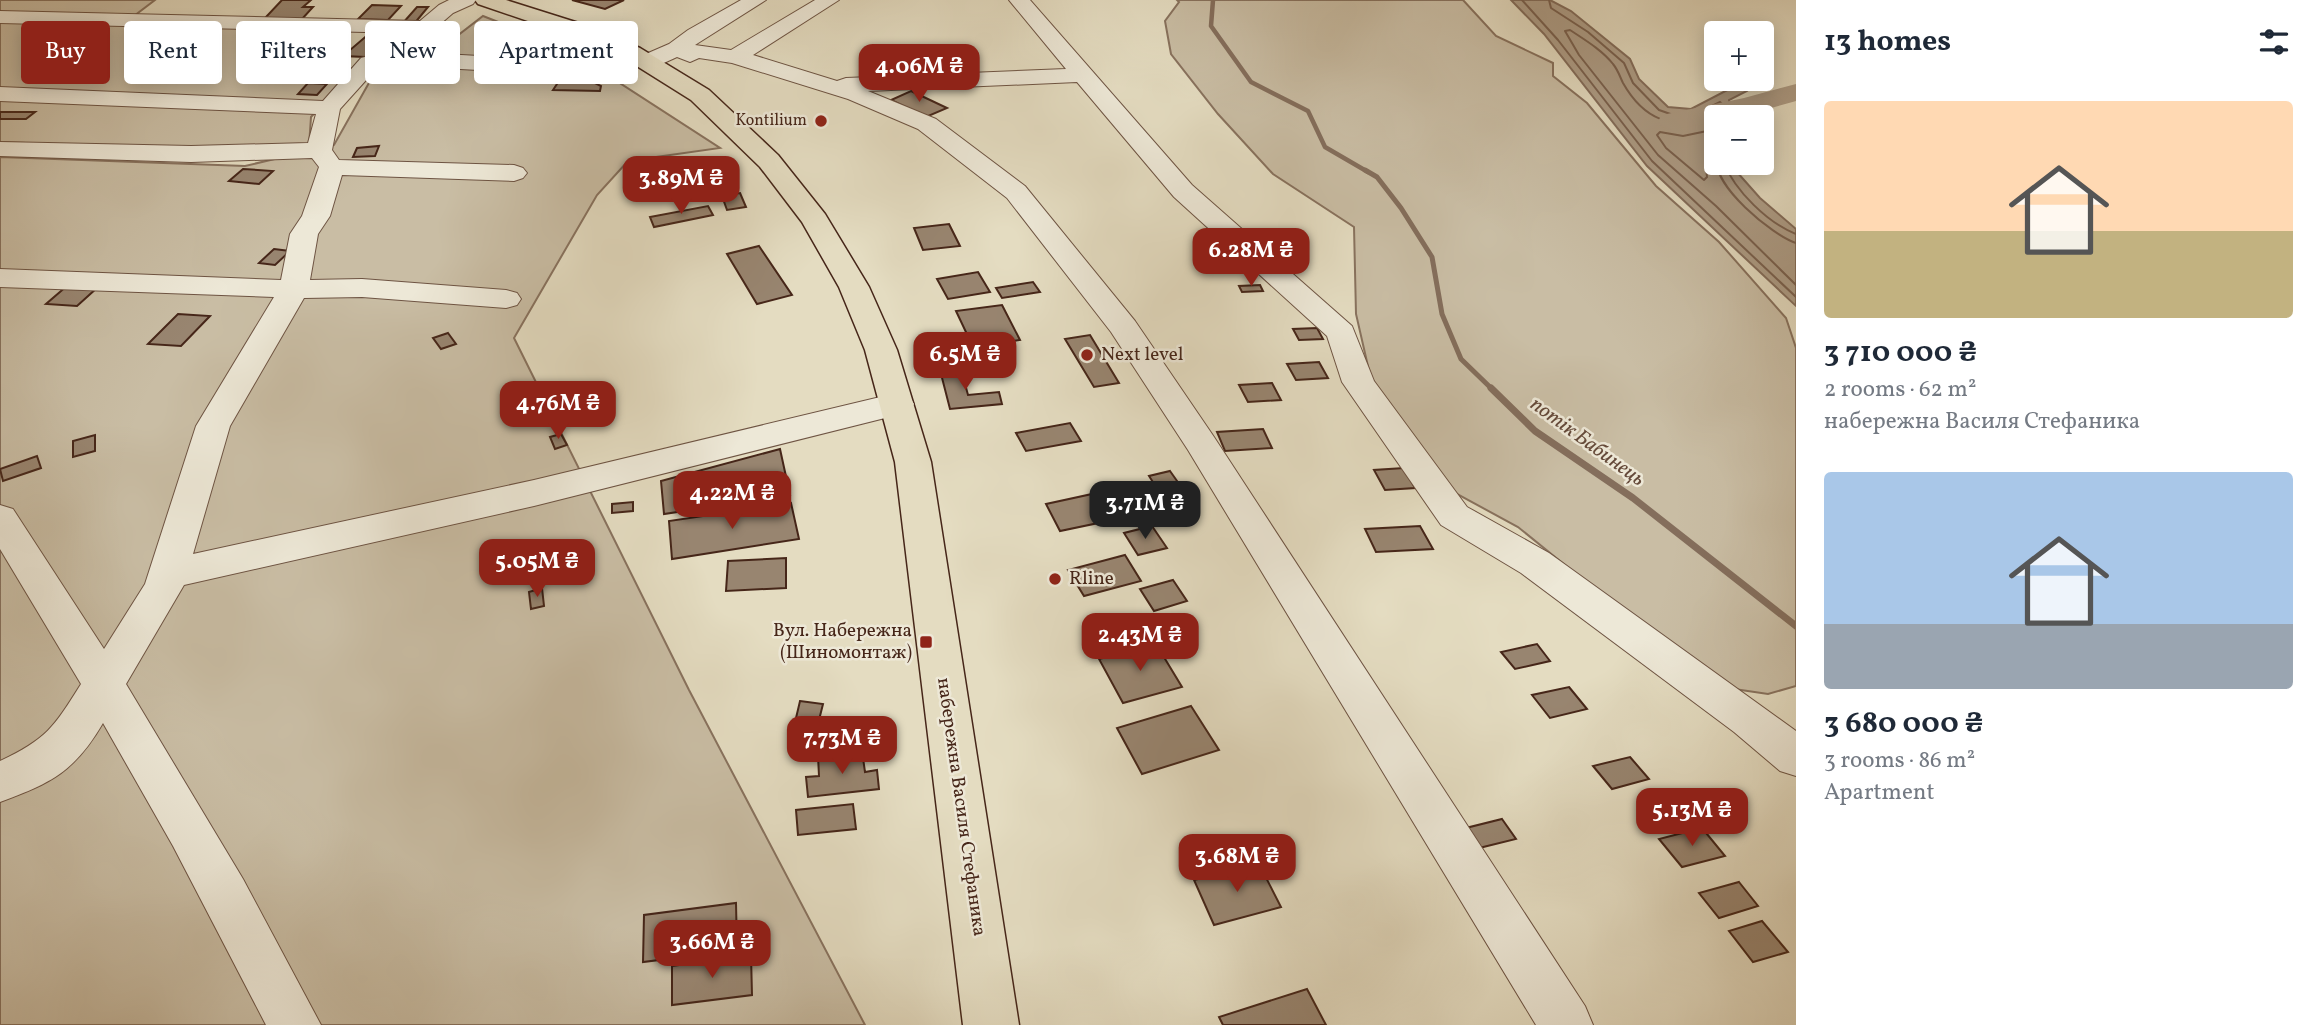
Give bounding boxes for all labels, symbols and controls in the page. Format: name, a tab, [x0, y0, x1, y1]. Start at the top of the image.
chip: Buy	[21, 21, 110, 84]
chip: Rent	[124, 21, 222, 84]
chip: Filters	[236, 21, 351, 84]
chip: New	[365, 21, 460, 84]
chip: Apartment	[474, 21, 638, 84]
map controls	[1704, 21, 1774, 175]
button: +	[1704, 21, 1774, 91]
text: 13 homes	[1824, 21, 1951, 63]
icon: filters	[2255, 23, 2293, 61]
pin: 4.06M ₴	[854, 44, 984, 104]
text: 4.06M ₴	[875, 51, 963, 83]
button: −	[1704, 105, 1774, 175]
place label: Kontilium	[736, 110, 807, 132]
marker: Kontilium	[813, 113, 829, 129]
icon: home	[1996, 147, 2122, 273]
pin: 3.89M ₴	[616, 156, 746, 216]
text: 3.89M ₴	[639, 163, 723, 195]
pin: 6.28M ₴	[1186, 229, 1316, 288]
text: 6.28M ₴	[1209, 235, 1293, 267]
pin: 6.5M ₴	[908, 332, 1022, 392]
text: 3 710 000 ₴	[1824, 332, 1977, 374]
text: 6.5M ₴	[929, 339, 1001, 371]
place label: Next level	[1101, 342, 1184, 368]
marker: Next level	[1079, 347, 1095, 363]
text: 2 rooms · 62 m²	[1824, 374, 1976, 406]
pin: 4.76M ₴	[493, 382, 623, 441]
text: 4.76M ₴	[516, 388, 600, 420]
water label: потік Бабинець	[1524, 390, 1651, 494]
text: набережна Василя Стефаника	[1824, 406, 2140, 438]
pin: 4.22M ₴	[667, 472, 797, 531]
text: 4.22M ₴	[689, 478, 775, 510]
pin: 3.71M ₴	[1080, 482, 1210, 541]
text: 3.71M ₴	[1105, 488, 1185, 520]
icon: home	[1996, 518, 2122, 644]
pin: 5.05M ₴	[472, 540, 602, 599]
text: 5.05M ₴	[495, 546, 579, 578]
place label: Rline	[1069, 566, 1114, 592]
marker: Rline	[1047, 571, 1063, 587]
pin: 2.43M ₴	[1075, 614, 1205, 673]
place label: Вул. Набережна (Шиномонтаж)	[773, 618, 912, 666]
text: 2.43M ₴	[1098, 620, 1182, 652]
marker: Вул. Набережна (Шиномонтаж)	[918, 634, 934, 650]
street label: набережна Василя Стефаника	[930, 676, 992, 938]
text: 3 680 000 ₴	[1824, 703, 1983, 745]
pin: 7.73M ₴	[777, 716, 907, 776]
text: 7.73M ₴	[803, 723, 881, 755]
text: 3 rooms · 86 m²	[1824, 745, 1975, 777]
text: Apartment	[1824, 777, 1935, 809]
pin: 5.13M ₴	[1627, 788, 1757, 848]
text: 5.13M ₴	[1652, 795, 1732, 827]
pin: 3.68M ₴	[1172, 834, 1302, 894]
text: 3.68M ₴	[1195, 841, 1279, 873]
pin: 3.66M ₴	[647, 920, 777, 980]
text: 3.66M ₴	[670, 927, 754, 959]

